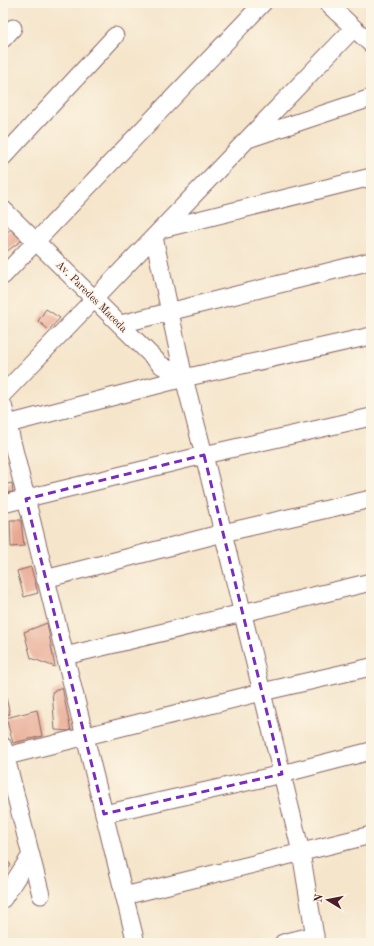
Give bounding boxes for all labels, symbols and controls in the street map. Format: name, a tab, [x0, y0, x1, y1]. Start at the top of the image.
street label: Av. Paredes Maceda	[53, 259, 129, 335]
north arrow	[308, 880, 348, 920]
text: N	[313, 893, 326, 904]

